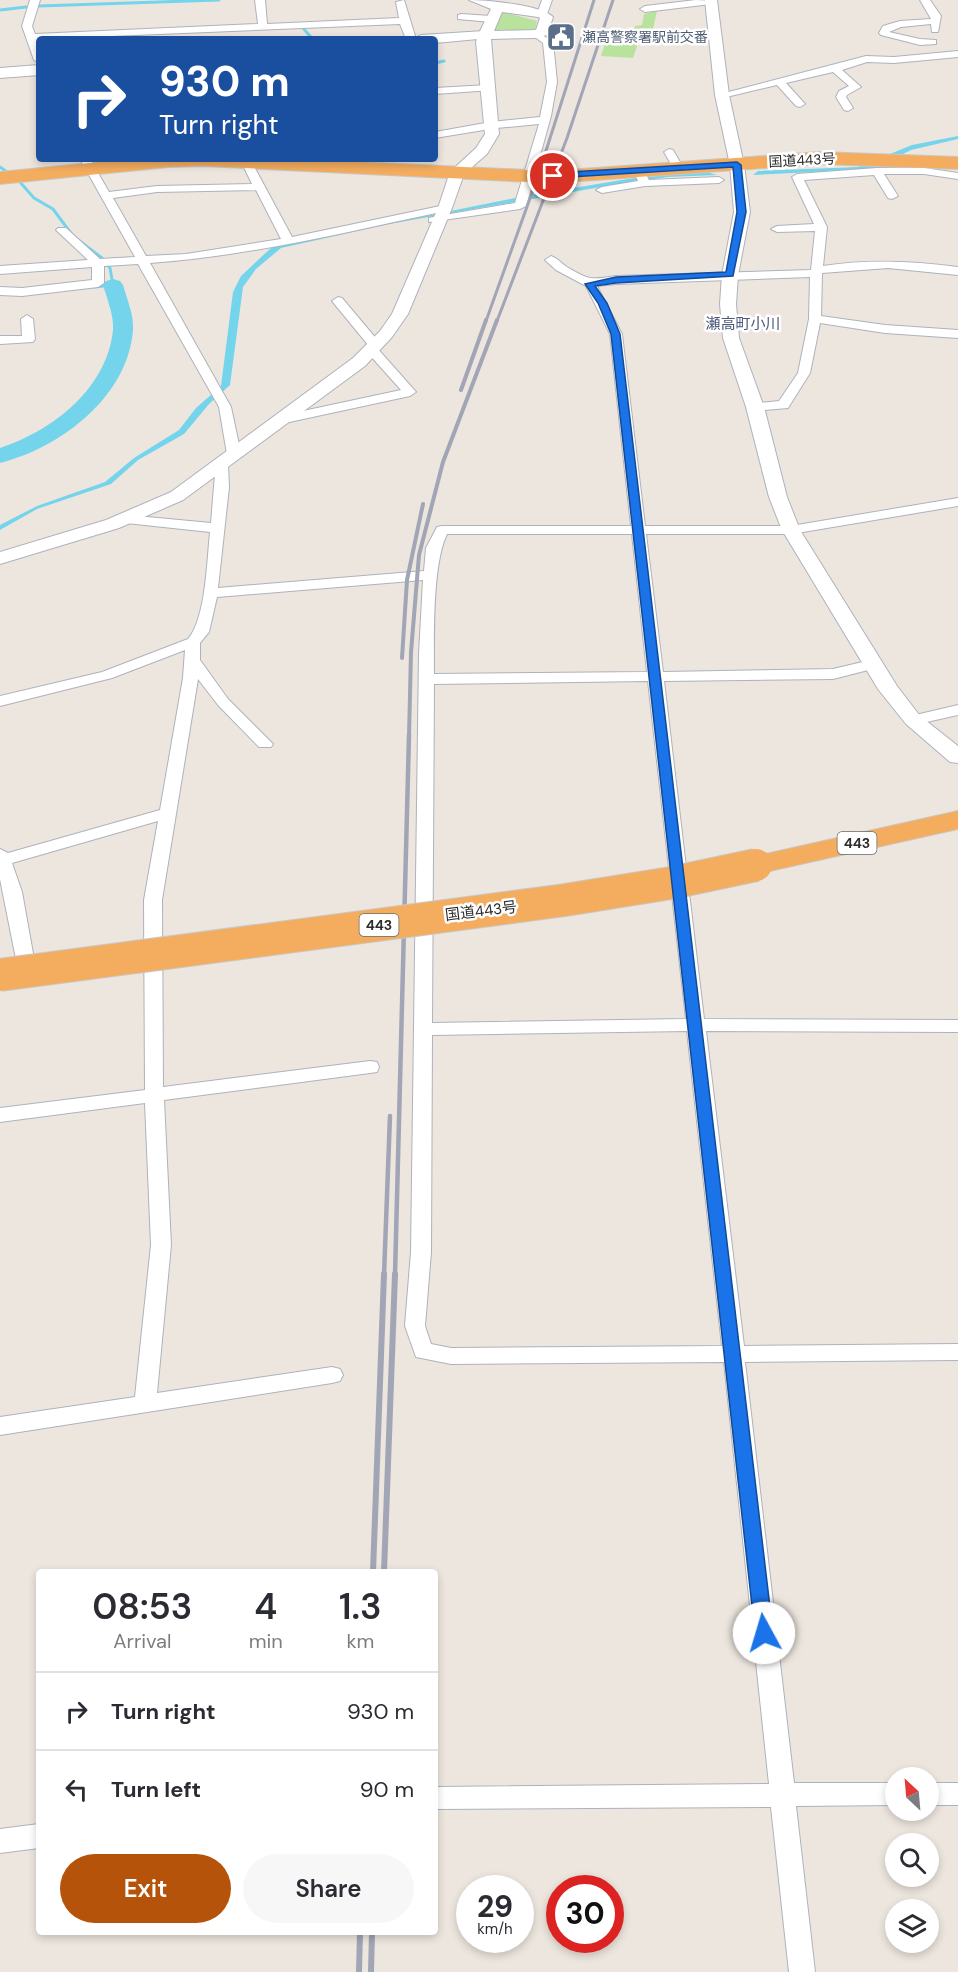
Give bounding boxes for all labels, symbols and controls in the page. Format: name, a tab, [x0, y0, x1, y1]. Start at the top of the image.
public building icon: 瀬高警察署駅前交番	[545, 21, 577, 53]
place label: 瀬高警察署駅前交番	[582, 28, 708, 46]
text: 930 m	[159, 54, 290, 109]
icon: right	[60, 60, 138, 138]
text: Turn right	[159, 107, 279, 142]
street label: 国道443号	[768, 149, 836, 171]
pin	[527, 150, 578, 201]
icon: arrive	[536, 159, 569, 192]
district label: 瀬高町小川	[705, 314, 781, 334]
road number: 443	[838, 832, 876, 854]
street label: 国道443号	[444, 897, 518, 925]
road number: 443	[360, 914, 398, 936]
text: 08:53	[92, 1583, 192, 1630]
text: 4	[254, 1583, 277, 1630]
text: 1.3	[339, 1583, 382, 1630]
position arrow	[732, 1601, 796, 1665]
text: Arrival	[113, 1628, 171, 1654]
text: min	[249, 1628, 283, 1654]
text: km	[346, 1628, 374, 1654]
icon: right	[60, 1695, 93, 1728]
text: Turn right	[111, 1697, 216, 1726]
text: 930 m	[347, 1697, 414, 1726]
north arrow	[885, 1767, 939, 1821]
map controls	[885, 1767, 939, 1953]
icon: left	[60, 1773, 93, 1806]
text: Turn left	[111, 1775, 201, 1804]
text: 90 m	[360, 1775, 414, 1804]
button: search	[885, 1833, 939, 1887]
button: Exit	[60, 1854, 231, 1923]
button: Share	[243, 1854, 414, 1923]
speed limit sign: 30	[546, 1875, 624, 1953]
text: 29	[477, 1887, 513, 1926]
button: layers	[885, 1899, 939, 1953]
text: km/h	[477, 1919, 513, 1939]

